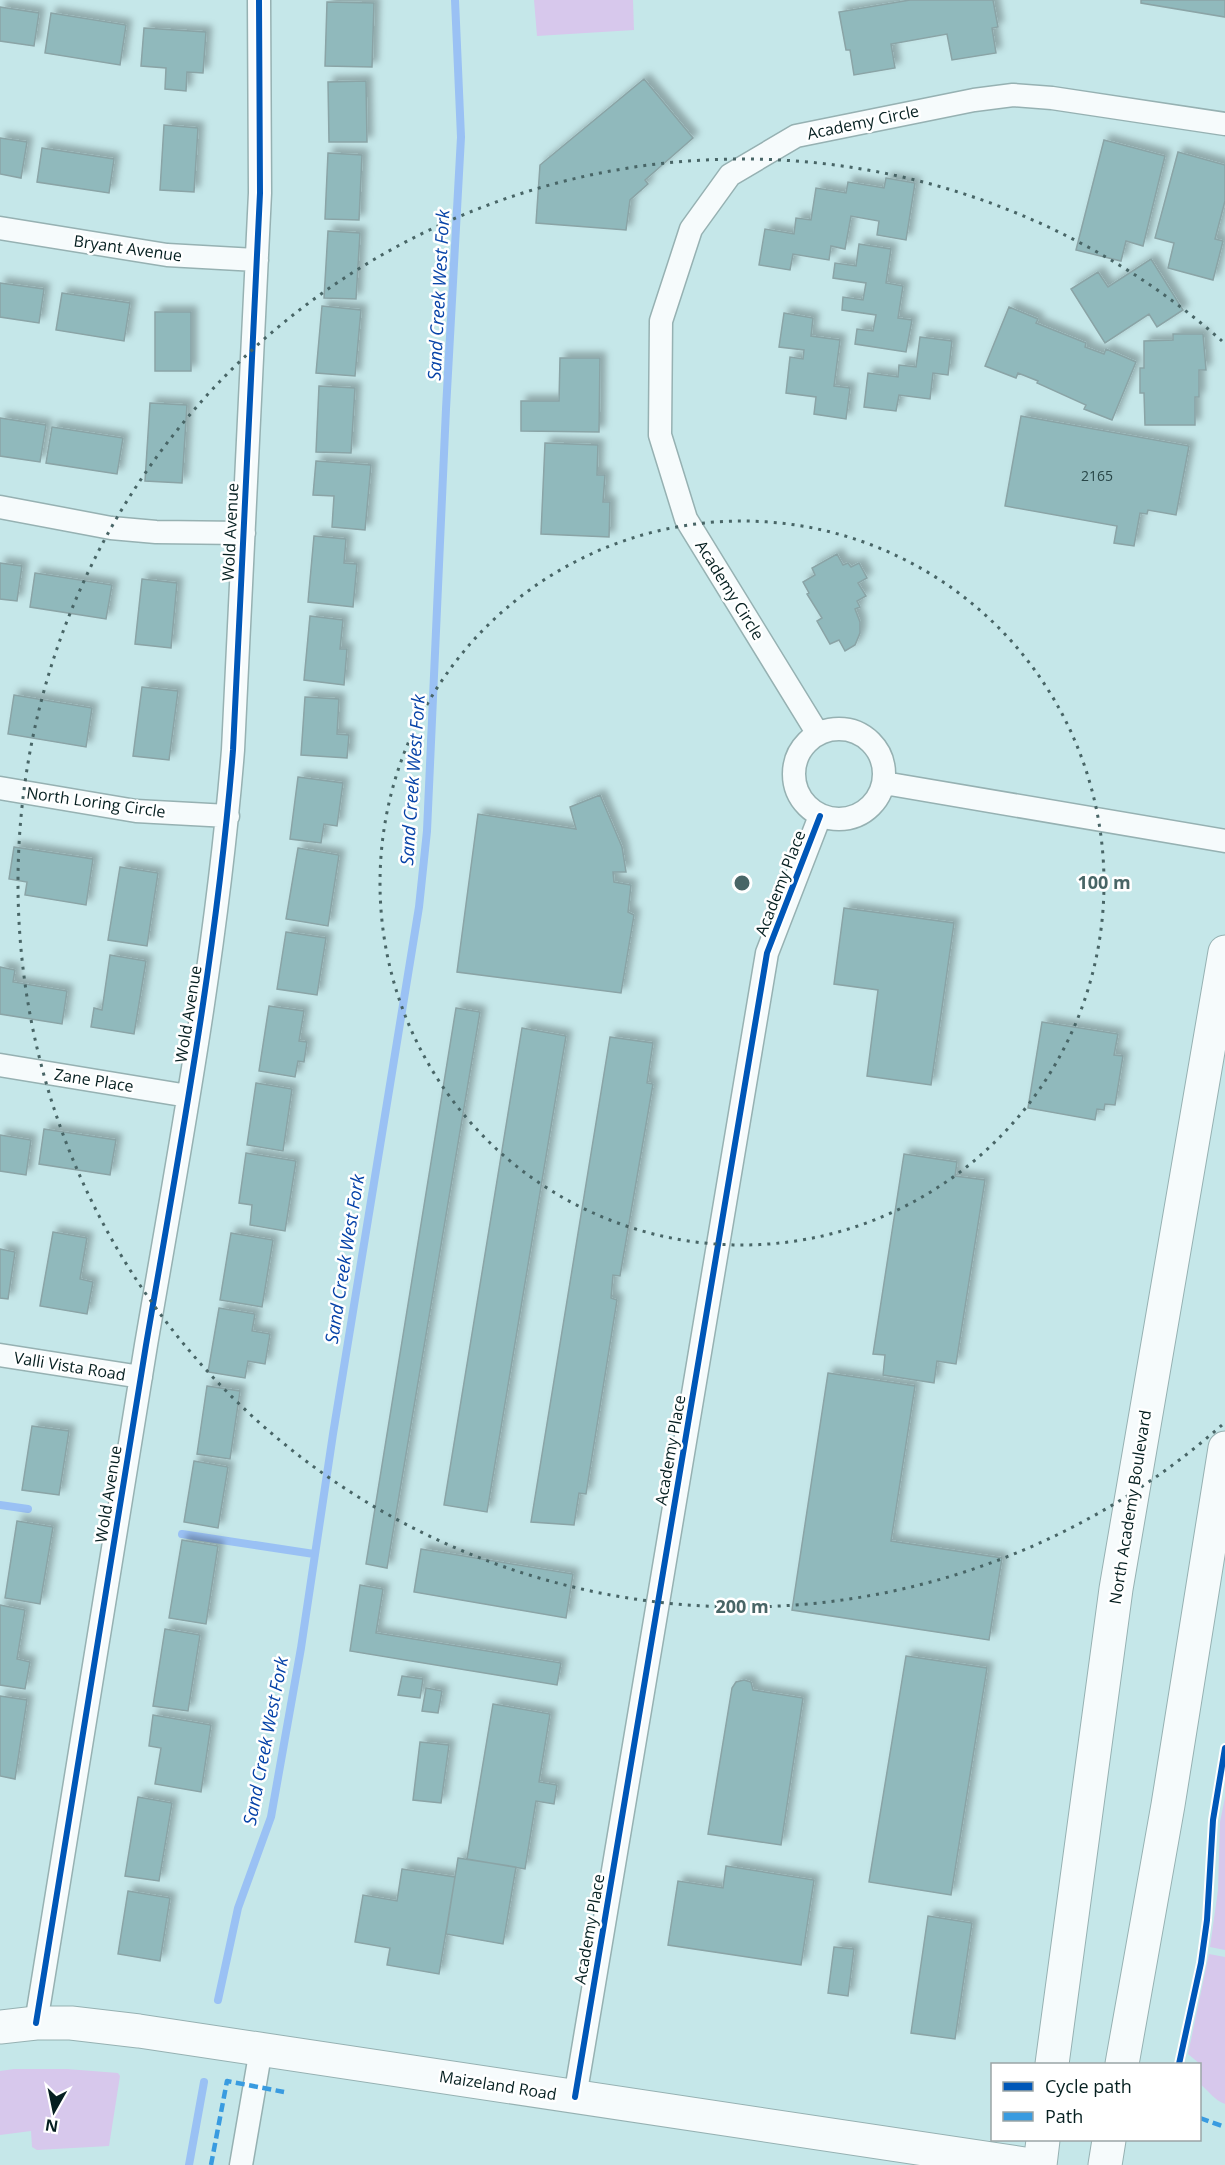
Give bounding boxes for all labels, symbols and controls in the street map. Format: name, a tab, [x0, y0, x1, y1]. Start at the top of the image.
street label: Academy Circle	[805, 99, 921, 145]
water label: Sand Creek West Fork	[422, 208, 455, 381]
street label: Bryant Avenue	[72, 230, 184, 266]
house number: 2165	[1081, 466, 1113, 485]
street label: Wold Avenue	[216, 482, 244, 582]
street label: Academy Circle	[691, 536, 769, 644]
water label: Sand Creek West Fork	[394, 693, 430, 866]
street label: North Loring Circle	[25, 781, 167, 823]
street label: Academy Place	[750, 827, 810, 939]
text: 100 m	[1077, 870, 1131, 894]
centre of rings	[732, 873, 752, 893]
street label: Wold Avenue	[169, 964, 207, 1064]
street label: Zane Place	[53, 1063, 135, 1097]
water label: Sand Creek West Fork	[319, 1171, 369, 1345]
street label: Valli Vista Road	[13, 1346, 127, 1386]
street label: Academy Place	[649, 1393, 691, 1507]
street label: North Academy Boulevard	[1104, 1408, 1156, 1606]
street label: Wold Avenue	[89, 1444, 127, 1544]
text: 200 m	[715, 1594, 769, 1618]
water label: Sand Creek West Fork	[237, 1653, 293, 1827]
street label: Academy Place	[568, 1872, 610, 1986]
legend	[991, 2063, 1201, 2141]
street label: Maizeland Road	[438, 2065, 558, 2105]
text: Cycle path	[1045, 2074, 1132, 2098]
north arrow	[24, 2081, 84, 2141]
text: Path	[1045, 2104, 1083, 2128]
text: N	[44, 2114, 60, 2138]

